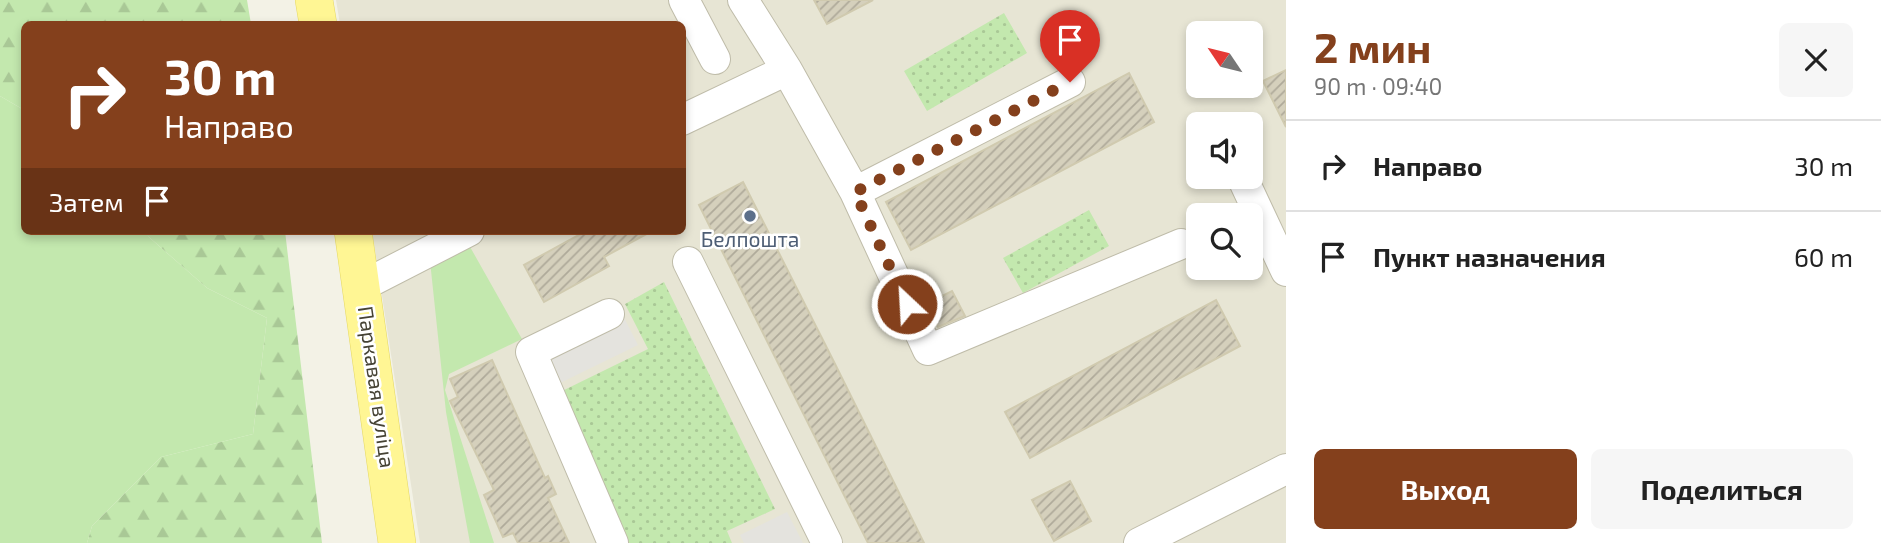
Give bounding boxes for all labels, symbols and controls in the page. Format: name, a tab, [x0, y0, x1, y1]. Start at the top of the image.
pin	[1040, 10, 1100, 82]
icon: arrive	[1051, 21, 1089, 59]
north arrow	[1186, 21, 1264, 98]
map controls	[1186, 21, 1263, 280]
text: 2 мин	[1314, 21, 1431, 71]
button: close	[1779, 23, 1853, 97]
text: 30 m	[164, 46, 276, 105]
icon: right	[49, 49, 140, 140]
text: 90 m · 09:40	[1314, 72, 1442, 100]
text: Направо	[164, 106, 294, 144]
button: sound	[1186, 112, 1263, 189]
icon: right	[1314, 147, 1352, 185]
text: Направо	[1373, 150, 1482, 181]
text: 30 m	[1794, 150, 1853, 181]
icon: arrive	[138, 182, 176, 220]
text: Затем	[49, 186, 124, 217]
button: search	[1186, 203, 1263, 280]
marker: Белпошта	[742, 208, 758, 224]
place label: Белпошта	[701, 226, 799, 251]
icon: arrive	[1314, 238, 1352, 276]
text: Пункт назначения	[1373, 241, 1606, 272]
text: 60 m	[1794, 241, 1853, 272]
position arrow	[870, 267, 944, 341]
street label: Паркавая вуліца	[353, 304, 401, 469]
button: Выход	[1314, 449, 1577, 529]
button: Поделиться	[1591, 449, 1853, 529]

